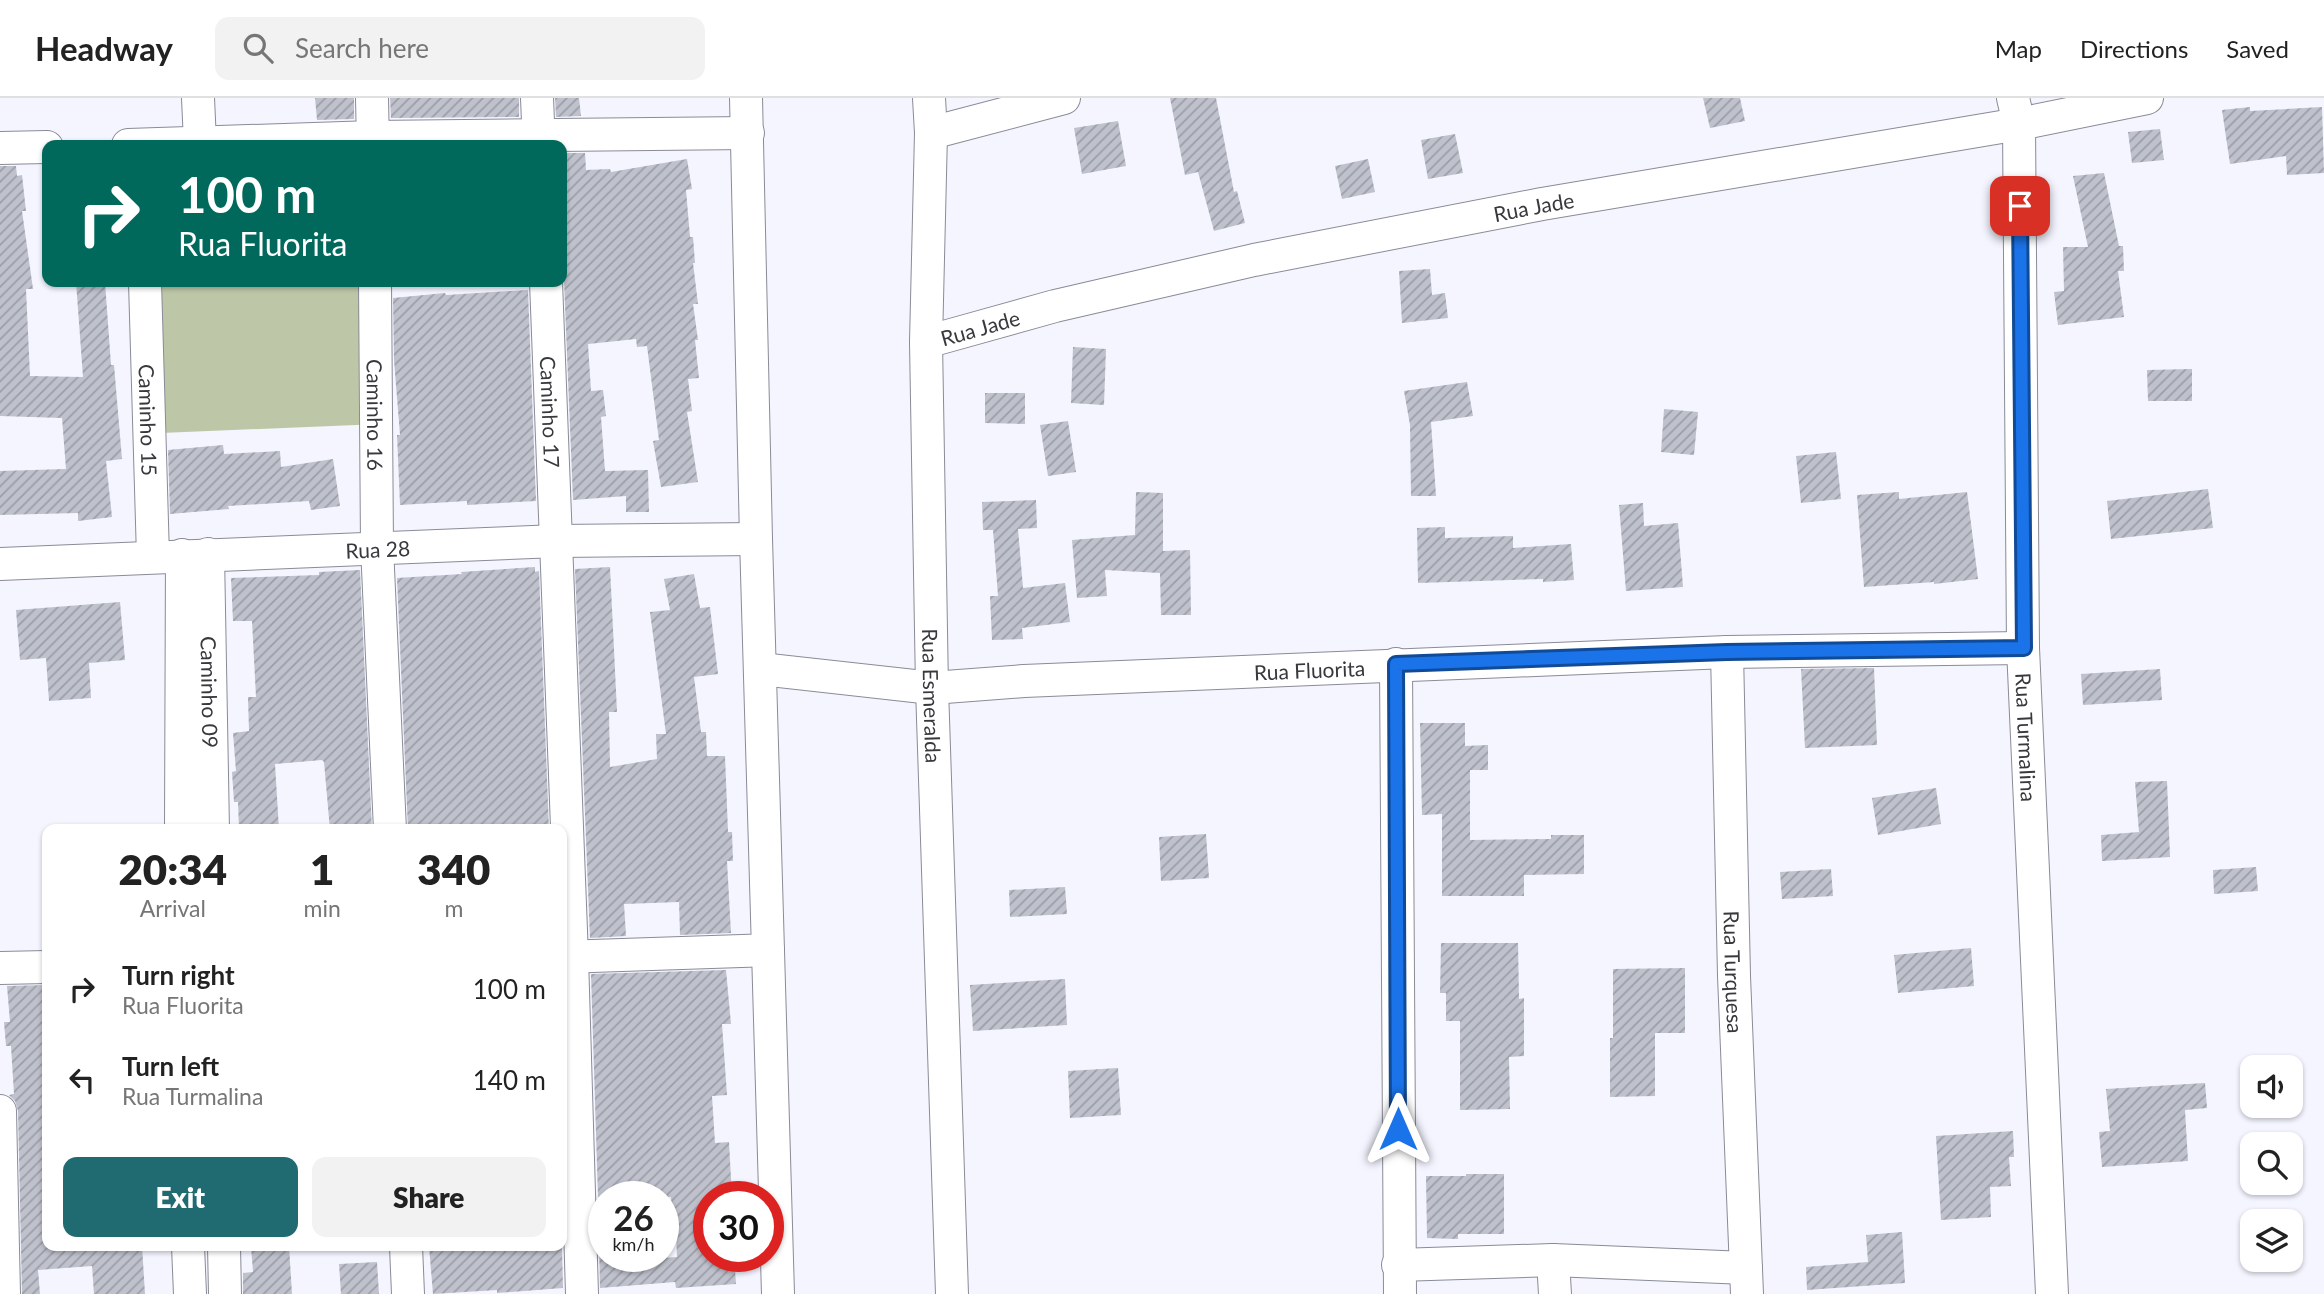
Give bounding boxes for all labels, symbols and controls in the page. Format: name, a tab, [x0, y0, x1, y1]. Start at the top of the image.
search box	[215, 17, 705, 80]
text: Headway	[35, 28, 173, 68]
icon: search	[239, 29, 277, 67]
text: Search here	[295, 32, 429, 64]
text: Map	[1995, 34, 2042, 63]
text: Directions	[2080, 34, 2188, 63]
text: Saved	[2226, 34, 2289, 63]
text: 100 m	[178, 165, 316, 223]
icon: right	[63, 168, 154, 259]
pin	[1990, 176, 2050, 236]
street label: Rua Jade	[1491, 186, 1576, 226]
icon: arrive	[2001, 187, 2039, 225]
text: Rua Fluorita	[178, 224, 347, 263]
street label: Rua Jade	[937, 304, 1023, 350]
street label: Caminho 17	[536, 356, 566, 468]
street label: Caminho 16	[363, 359, 389, 471]
street label: Caminho 15	[135, 364, 163, 476]
street label: Rua 28	[345, 535, 410, 562]
street label: Rua Esmeralda	[918, 628, 947, 764]
street label: Caminho 09	[197, 636, 224, 748]
street label: Rua Fluorita	[1253, 654, 1366, 684]
street label: Rua Turmalina	[2012, 672, 2042, 802]
text: 20:34	[119, 844, 227, 894]
text: 1	[310, 844, 334, 894]
text: 340	[417, 844, 490, 894]
text: Arrival	[140, 894, 206, 922]
text: min	[304, 894, 341, 922]
text: m	[444, 894, 463, 922]
street label: Rua Turquesa	[1720, 910, 1749, 1034]
text: Turn right	[122, 959, 235, 991]
icon: right	[63, 970, 101, 1008]
text: 100 m	[473, 973, 546, 1005]
text: Rua Fluorita	[122, 991, 244, 1019]
text: Turn left	[122, 1050, 219, 1082]
map controls	[2240, 1055, 2303, 1272]
button: sound	[2240, 1055, 2303, 1118]
icon: left	[63, 1061, 101, 1099]
text: 140 m	[473, 1064, 546, 1096]
text: Rua Turmalina	[122, 1082, 263, 1110]
position arrow	[1361, 1092, 1435, 1166]
button: search	[2240, 1132, 2303, 1195]
button: Exit	[63, 1157, 298, 1237]
button: Share	[312, 1157, 546, 1237]
speed limit sign: 30	[693, 1181, 784, 1272]
text: 26	[613, 1196, 654, 1238]
button: layers	[2240, 1209, 2303, 1272]
text: km/h	[612, 1233, 655, 1255]

